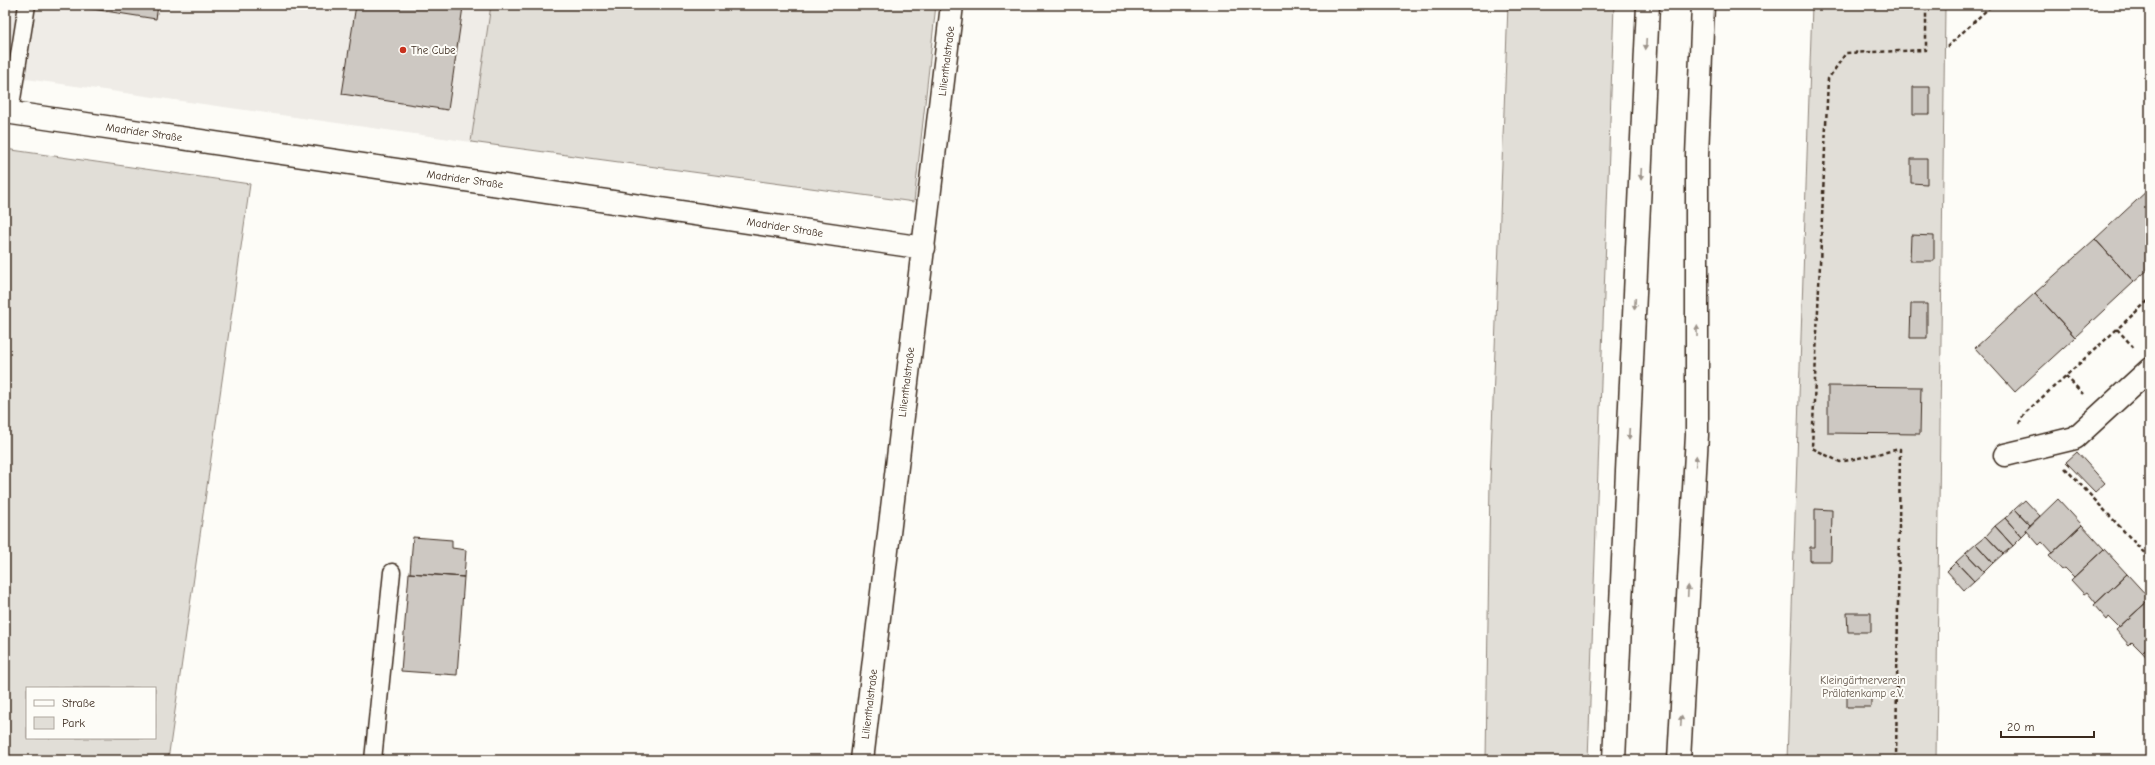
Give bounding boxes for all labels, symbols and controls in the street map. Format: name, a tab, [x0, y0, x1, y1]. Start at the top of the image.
street label: Lilienthalstraße	[936, 25, 957, 97]
one-way arrow	[1643, 38, 1650, 50]
place label: The Cube	[411, 44, 456, 57]
marker: The Cube	[398, 45, 408, 55]
street label: Madrider Straße	[105, 121, 184, 144]
street label: Madrider Straße	[426, 168, 505, 191]
one-way arrow	[1637, 168, 1644, 180]
street label: Madrider Straße	[746, 215, 825, 240]
one-way arrow	[1631, 298, 1638, 310]
one-way arrow	[1694, 324, 1700, 337]
street label: Lilienthalstraße	[896, 346, 917, 418]
one-way arrow	[1625, 428, 1632, 440]
one-way arrow	[1692, 455, 1699, 467]
one-way arrow	[1685, 585, 1692, 597]
street label: Lilienthalstraße	[859, 668, 880, 740]
park label: Kleingärtnerverein Prälatenkamp e.V.	[1820, 674, 1906, 700]
legend	[26, 687, 156, 739]
text: Straße	[62, 696, 95, 710]
scale bar	[2001, 713, 2094, 739]
one-way arrow	[1678, 715, 1685, 727]
text: Park	[62, 716, 85, 730]
text: 20 m	[2007, 720, 2035, 734]

